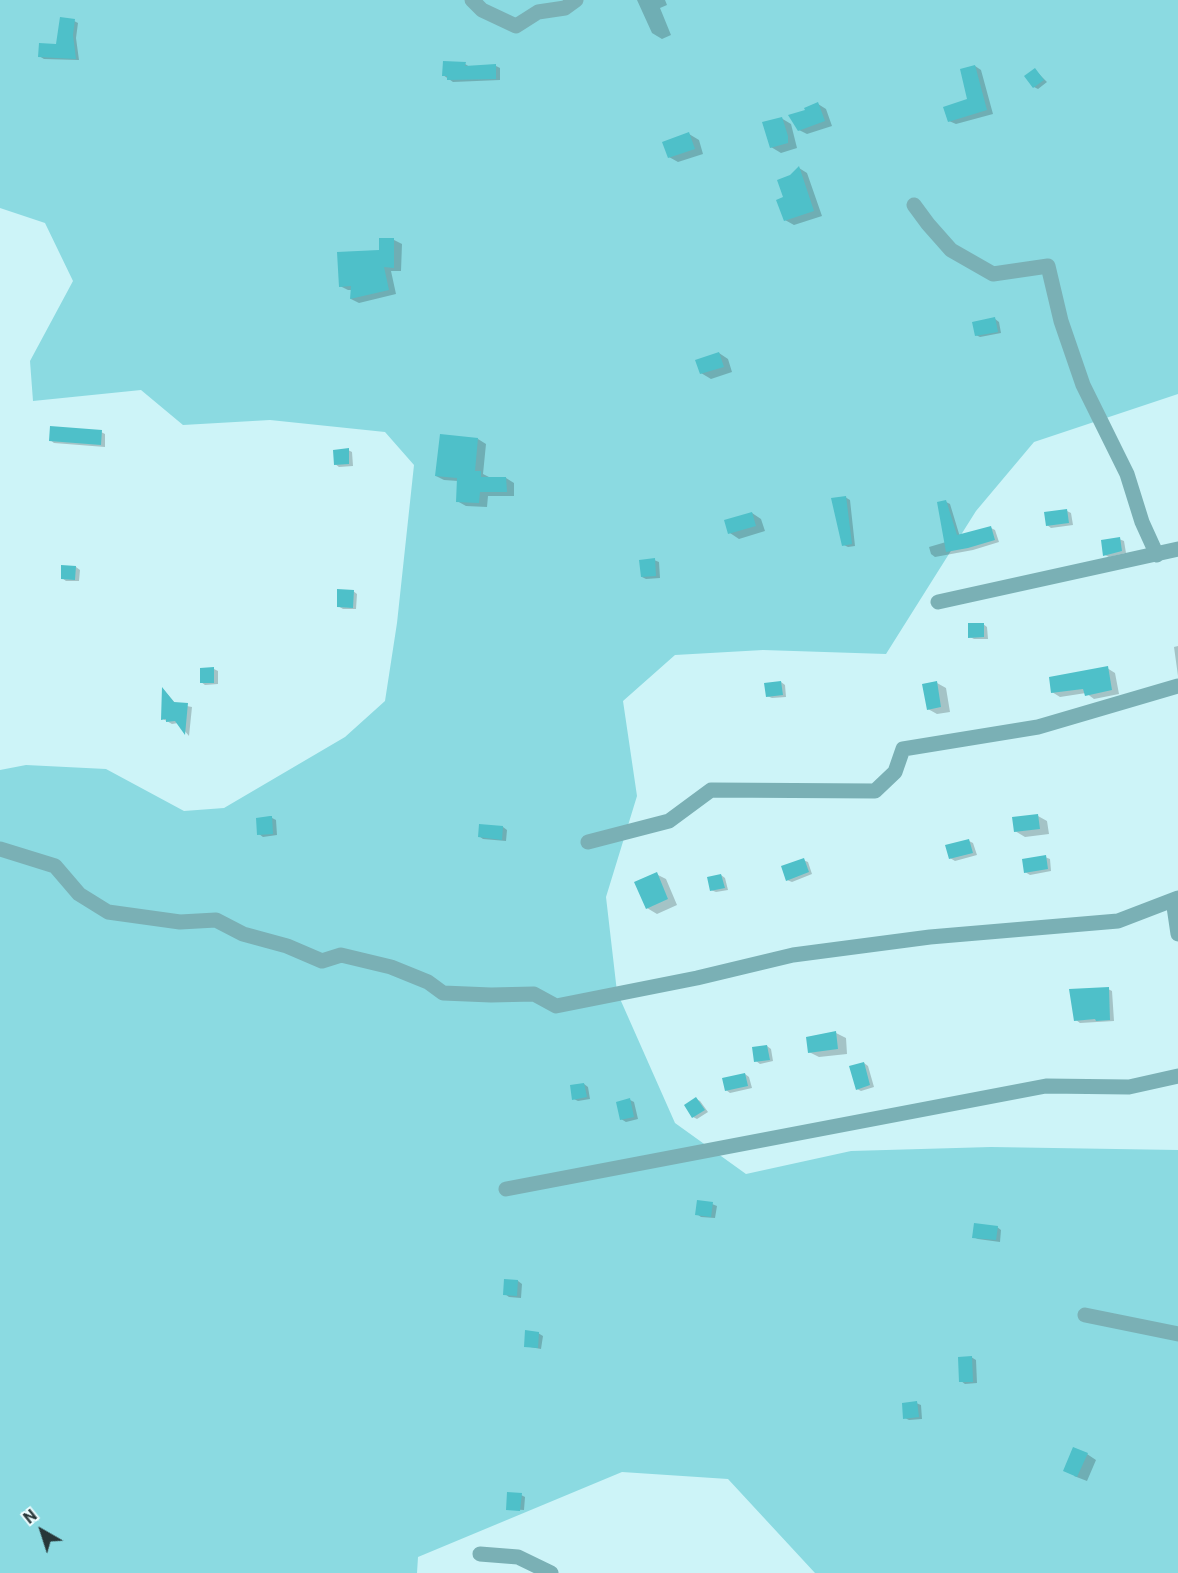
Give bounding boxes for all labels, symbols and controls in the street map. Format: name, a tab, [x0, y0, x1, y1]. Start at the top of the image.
north arrow	[12, 1501, 72, 1561]
text: N	[20, 1506, 41, 1528]

